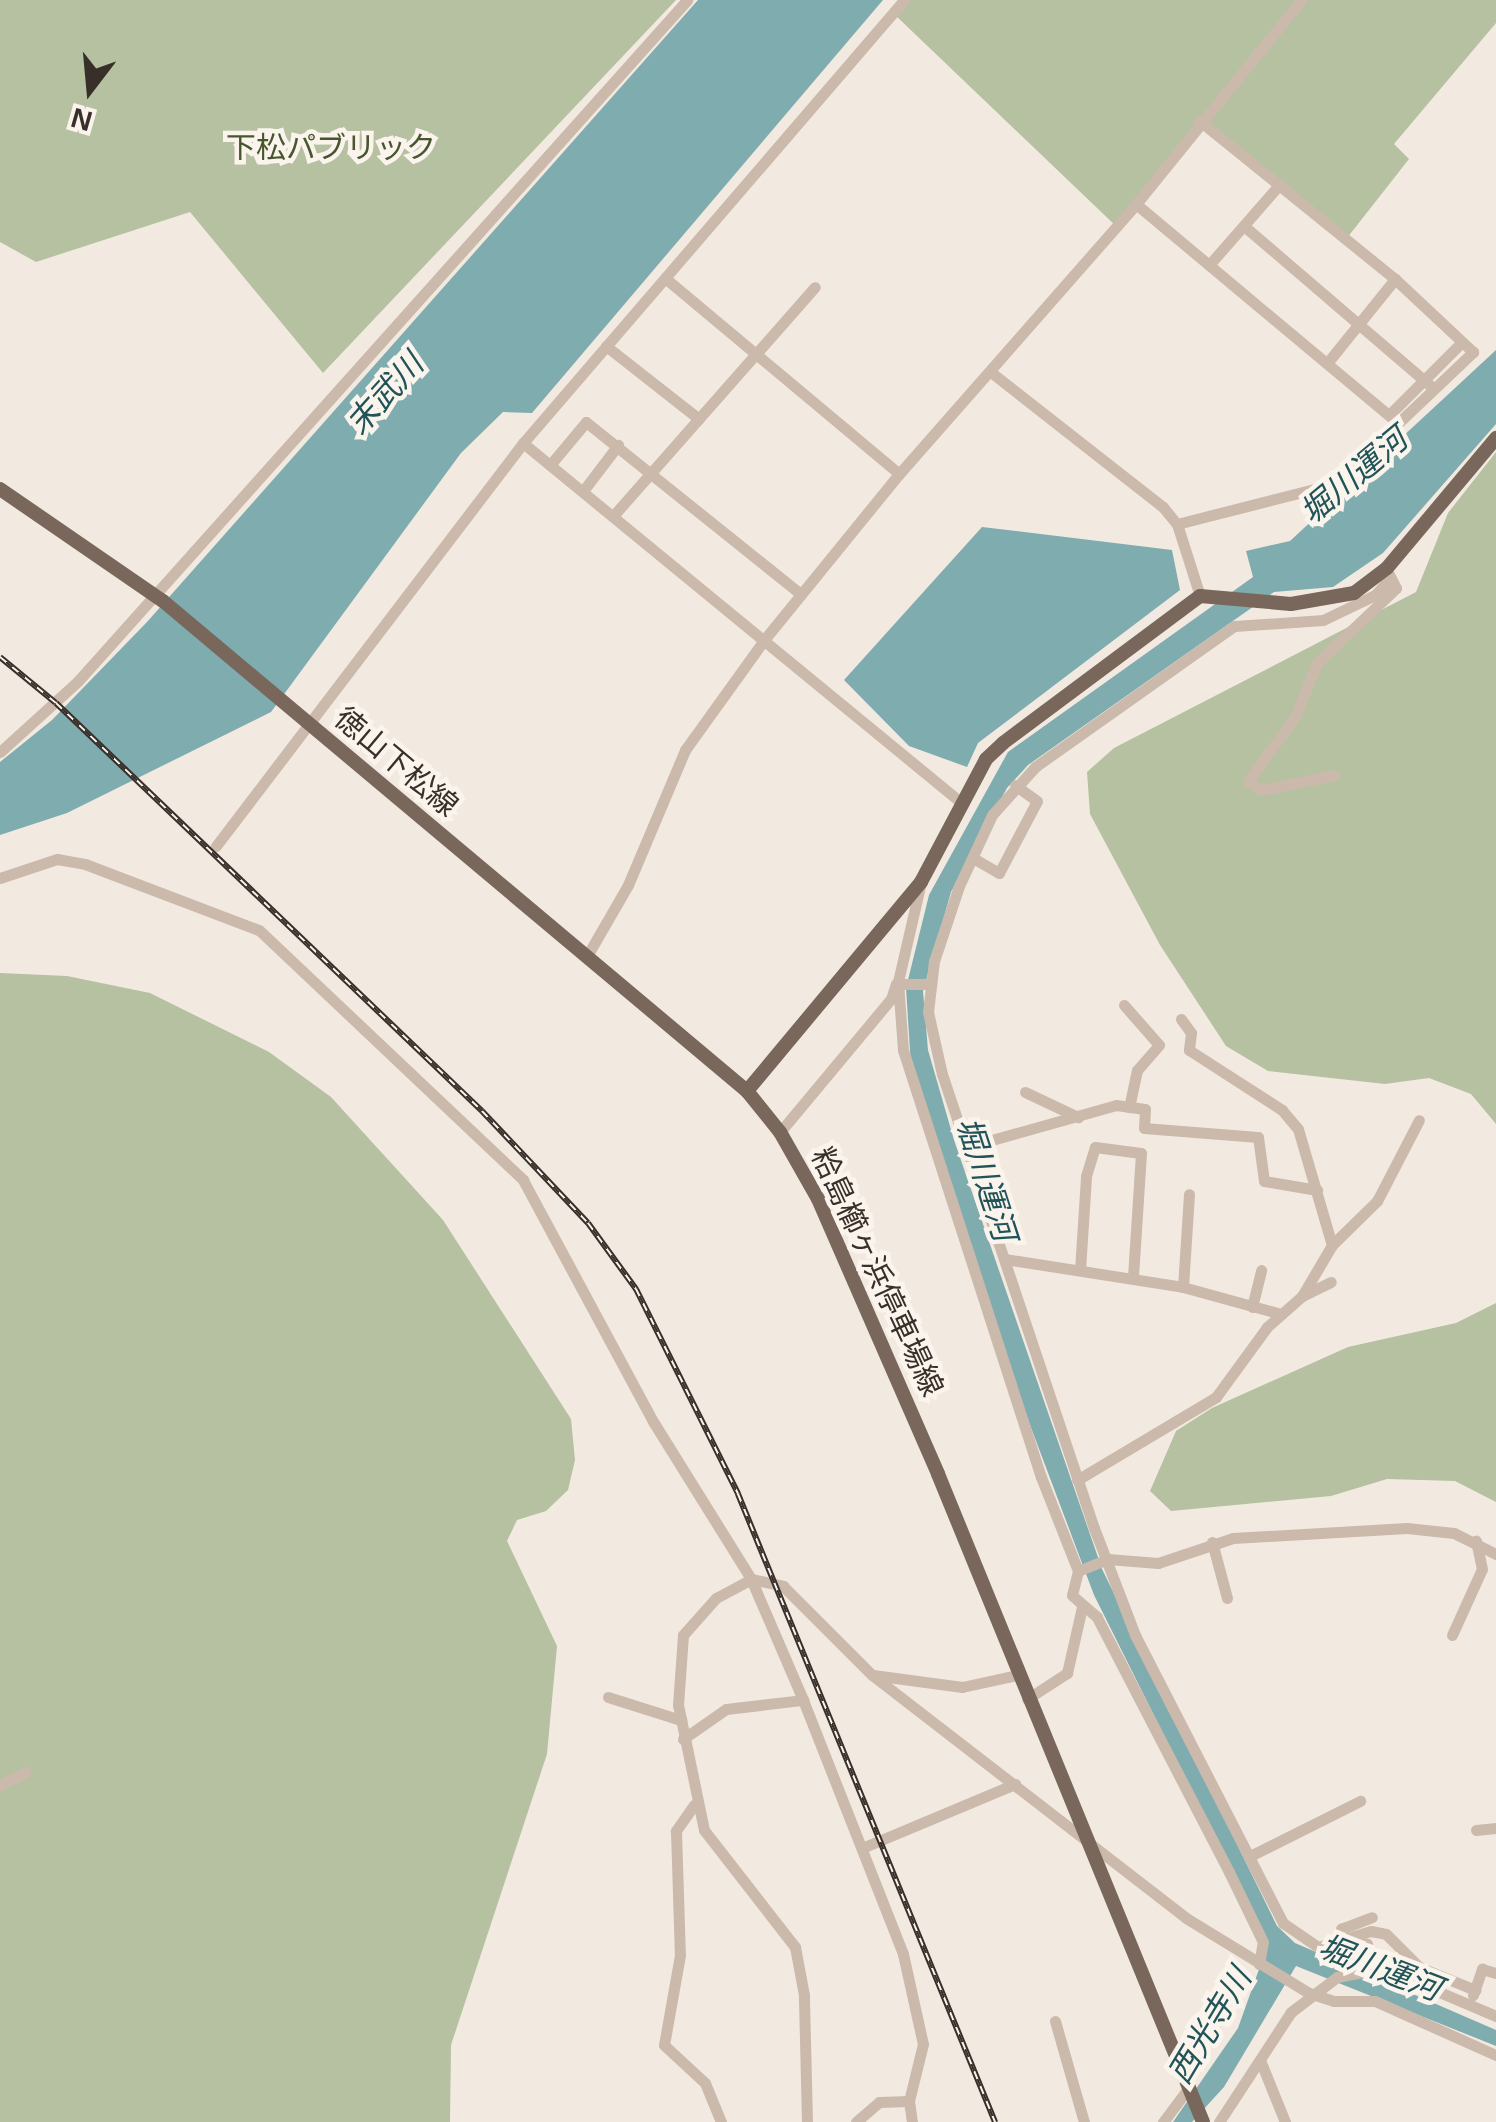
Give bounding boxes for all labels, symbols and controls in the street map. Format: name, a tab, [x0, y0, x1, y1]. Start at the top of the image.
north arrow	[40, 40, 140, 140]
text: N	[68, 102, 96, 137]
park label: 下松パブリック	[226, 130, 436, 166]
water label: 末武川	[339, 345, 431, 443]
water label: 堀川運河	[1293, 420, 1415, 532]
street label: 徳山下松線	[327, 700, 465, 824]
water label: 堀川運河	[948, 1112, 1024, 1246]
street label: 粭島櫛ヶ浜停車場線	[804, 1142, 950, 1402]
water label: 堀川運河	[1313, 1927, 1447, 2009]
water label: 西光寺川	[1161, 1961, 1259, 2091]

